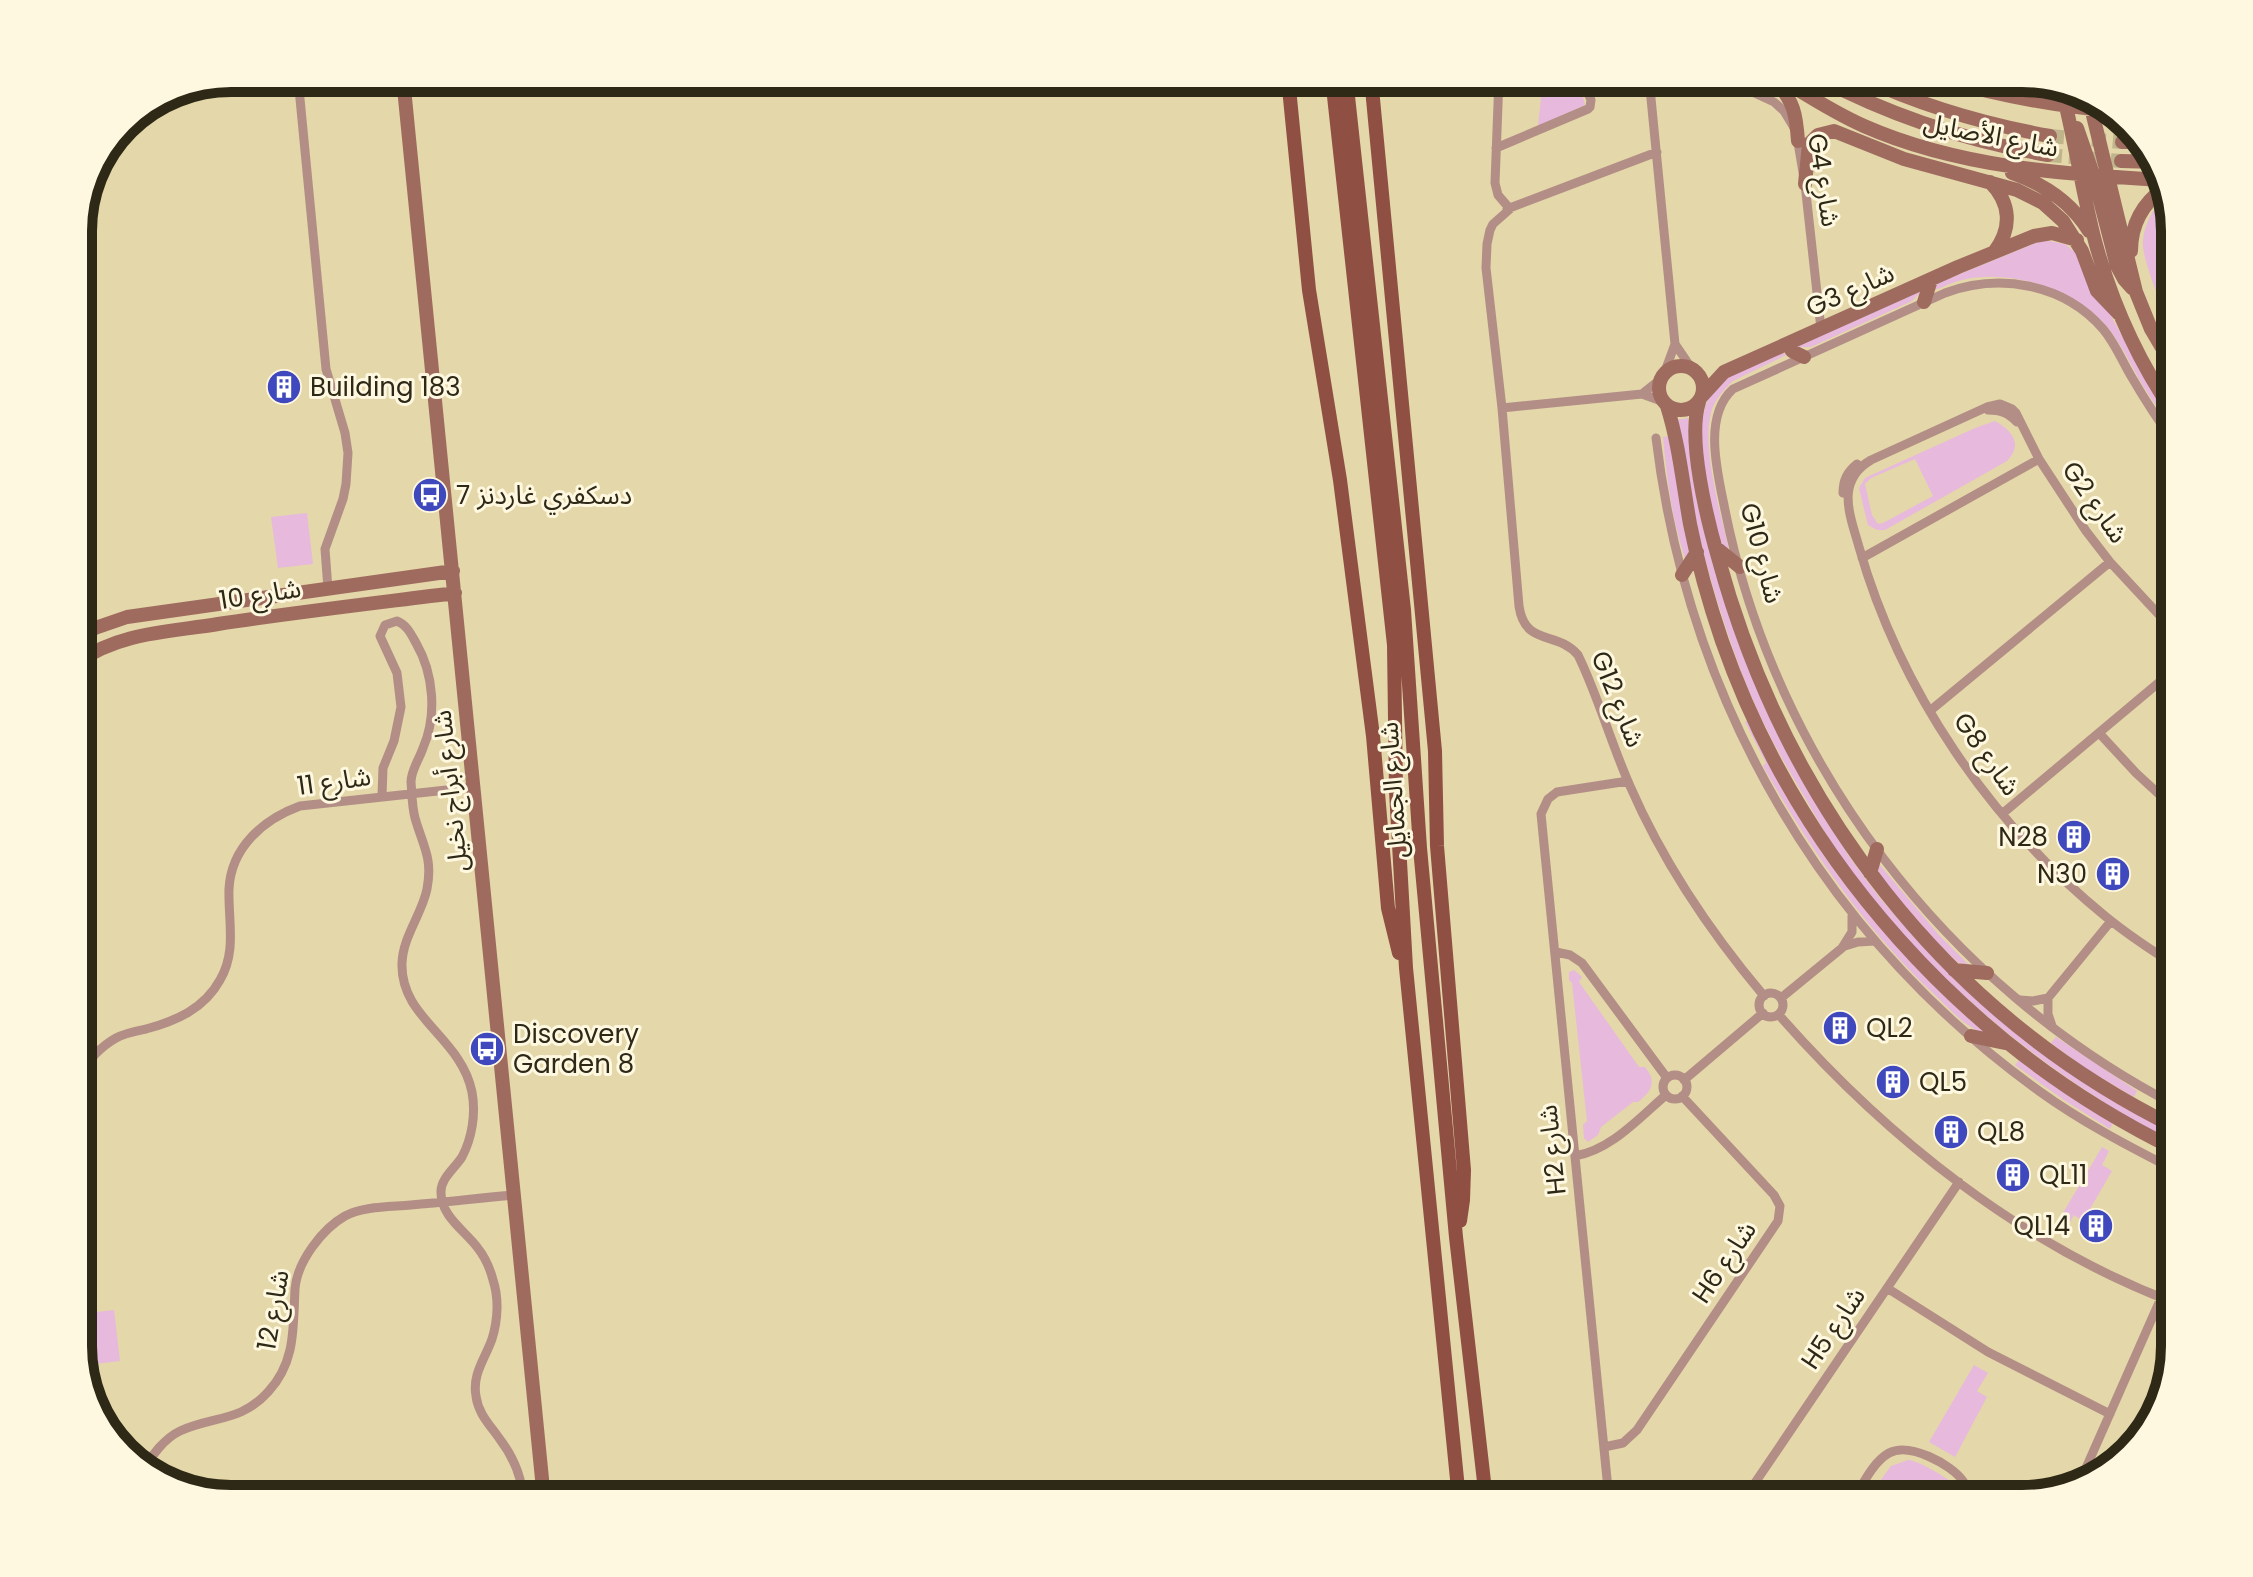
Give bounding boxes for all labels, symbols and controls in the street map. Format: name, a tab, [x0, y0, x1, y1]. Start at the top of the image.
street label: شارع الأصايل	[1920, 104, 2062, 167]
street label: G4 شارع	[1798, 131, 1849, 230]
street label: G3 شارع	[1800, 255, 1900, 326]
building icon: Building 183	[265, 368, 303, 406]
place label: Building 183	[310, 369, 461, 405]
street label: G2 شارع	[2053, 454, 2136, 551]
bus stop icon: دسكفري غاردنز 7	[411, 476, 449, 514]
place label: دسكفري غاردنز 7	[456, 477, 632, 515]
street label: G10 شارع	[1730, 499, 1793, 607]
street label: شارع 10	[217, 570, 304, 619]
street label: G12 شارع	[1581, 645, 1654, 753]
street label: G8 شارع	[1944, 705, 2029, 804]
street label: شارع أبراج نخيل	[424, 708, 477, 874]
street label: شارع الجمايل	[1370, 721, 1417, 859]
street label: شارع 11	[295, 758, 373, 805]
building icon: N28	[2055, 818, 2093, 856]
place label: N28	[1998, 819, 2048, 855]
building icon: N30	[2094, 855, 2132, 893]
place label: N30	[2037, 856, 2087, 892]
building icon: QL2	[1821, 1009, 1859, 1047]
place label: QL2	[1866, 1010, 1913, 1046]
place label: Discovery Garden 8	[513, 1016, 639, 1082]
bus stop icon: Discovery Garden 8	[468, 1030, 506, 1068]
building icon: QL5	[1874, 1063, 1912, 1101]
place label: QL5	[1919, 1064, 1967, 1100]
street label: H2 شارع	[1529, 1103, 1576, 1197]
building icon: QL8	[1932, 1113, 1970, 1151]
place label: QL8	[1977, 1114, 2025, 1150]
building icon: QL11	[1994, 1156, 2032, 1194]
place label: QL11	[2039, 1157, 2087, 1193]
building icon: QL14	[2077, 1207, 2115, 1245]
place label: QL14	[2014, 1208, 2070, 1244]
street label: H6 شارع	[1683, 1214, 1766, 1311]
street label: شارع 12	[248, 1267, 299, 1353]
street label: H5 شارع	[1792, 1280, 1874, 1377]

